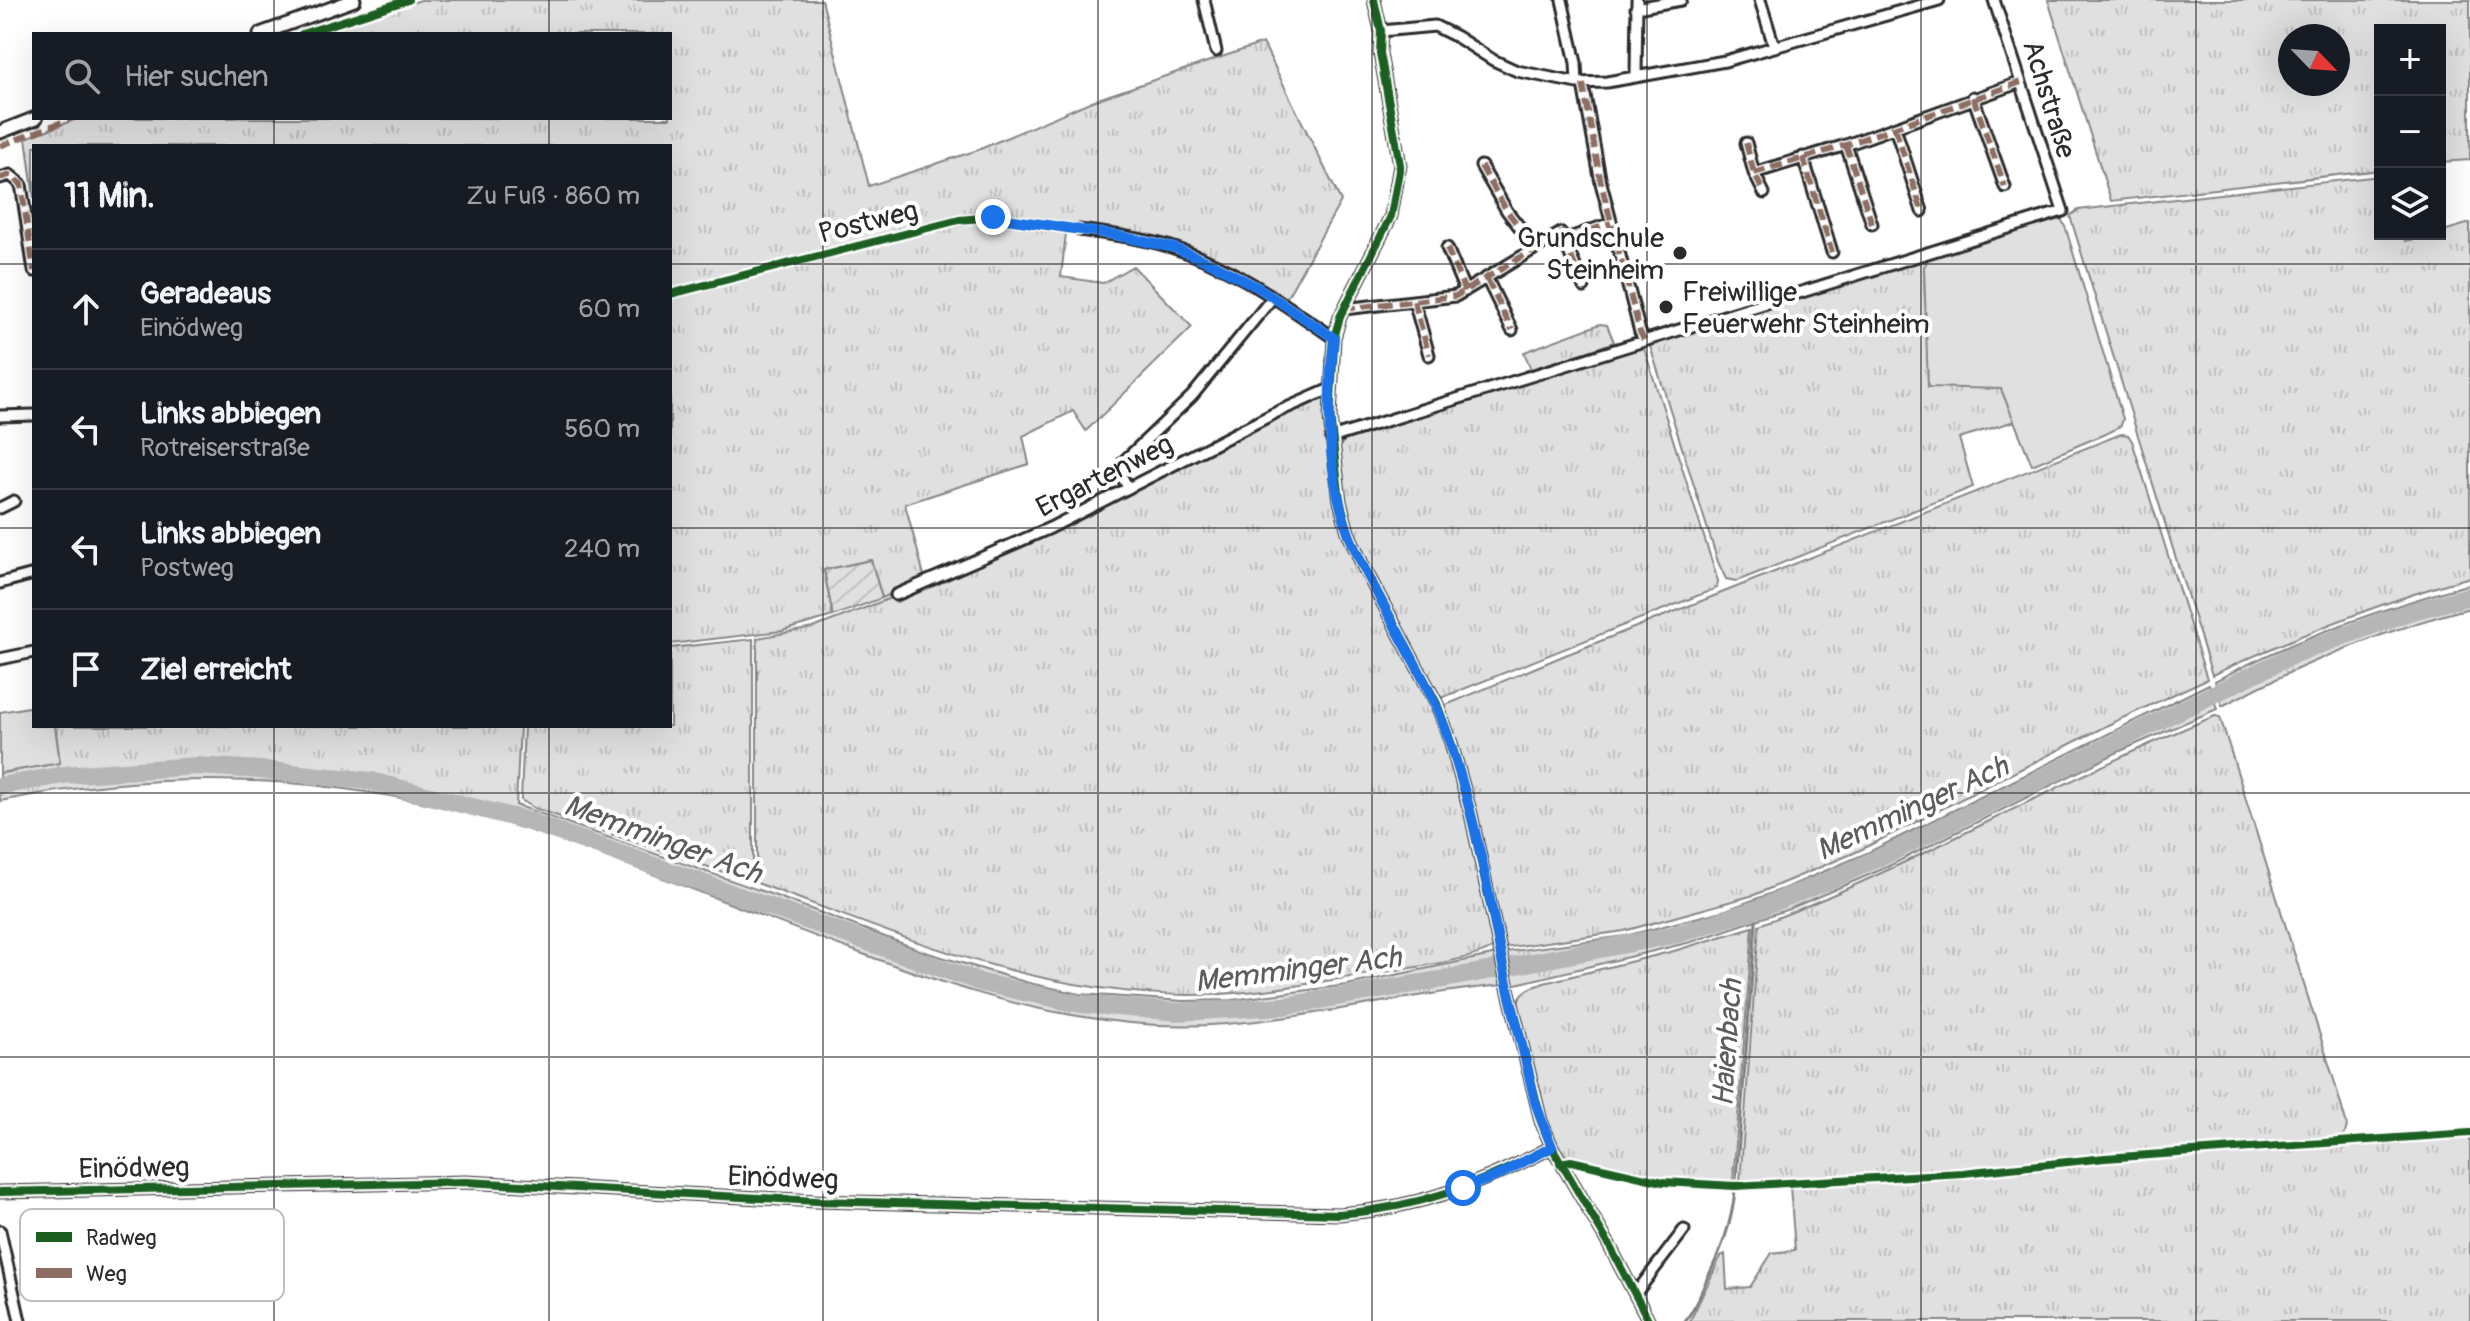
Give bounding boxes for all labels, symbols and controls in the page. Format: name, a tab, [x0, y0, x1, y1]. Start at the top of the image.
north arrow	[2278, 24, 2350, 96]
map controls	[2374, 24, 2446, 240]
button: +	[2374, 24, 2446, 96]
search box	[32, 32, 672, 120]
street label: Achstraße	[2014, 36, 2083, 163]
icon: search	[60, 54, 104, 98]
text: Hier suchen	[124, 58, 269, 95]
button: −	[2374, 96, 2446, 168]
button: layers	[2374, 168, 2446, 240]
text: 11 Min.	[64, 175, 155, 218]
text: Zu Fuß · 860 m	[466, 180, 640, 212]
street label: Postweg	[815, 193, 922, 252]
route end	[975, 199, 1011, 235]
place label: Grundschule Steinheim	[1517, 221, 1664, 288]
marker: Grundschule Steinheim	[1671, 244, 1689, 262]
text: Geradeaus	[140, 275, 271, 312]
place label: Freiwillige Feuerwehr Steinheim	[1682, 275, 1930, 342]
icon: ahead	[64, 287, 108, 331]
text: 60 m	[578, 293, 640, 325]
marker: Freiwillige Feuerwehr Steinheim	[1657, 298, 1675, 316]
text: Einödweg	[140, 312, 243, 344]
text: Links abbiegen	[140, 395, 321, 432]
icon: left	[64, 407, 108, 451]
text: 560 m	[564, 413, 640, 445]
street label: Ergartenweg	[1030, 427, 1179, 526]
text: Rotreiserstraße	[140, 432, 310, 464]
text: Links abbiegen	[140, 515, 321, 552]
icon: left	[64, 527, 108, 571]
text: 240 m	[564, 533, 640, 565]
text: Postweg	[140, 552, 234, 584]
icon: arrive	[64, 647, 108, 691]
text: Ziel erreicht	[140, 651, 291, 688]
water label: Memminger Ach	[1810, 747, 2016, 869]
water label: Memminger Ach	[559, 787, 768, 893]
water label: Memminger Ach	[1193, 938, 1405, 1000]
water label: Haienbach	[1705, 976, 1751, 1108]
street label: Einödweg	[78, 1150, 190, 1187]
street label: Einödweg	[727, 1159, 839, 1198]
route start	[1445, 1170, 1481, 1206]
legend	[20, 1209, 284, 1301]
text: Radweg	[86, 1224, 157, 1252]
text: Weg	[86, 1260, 127, 1288]

